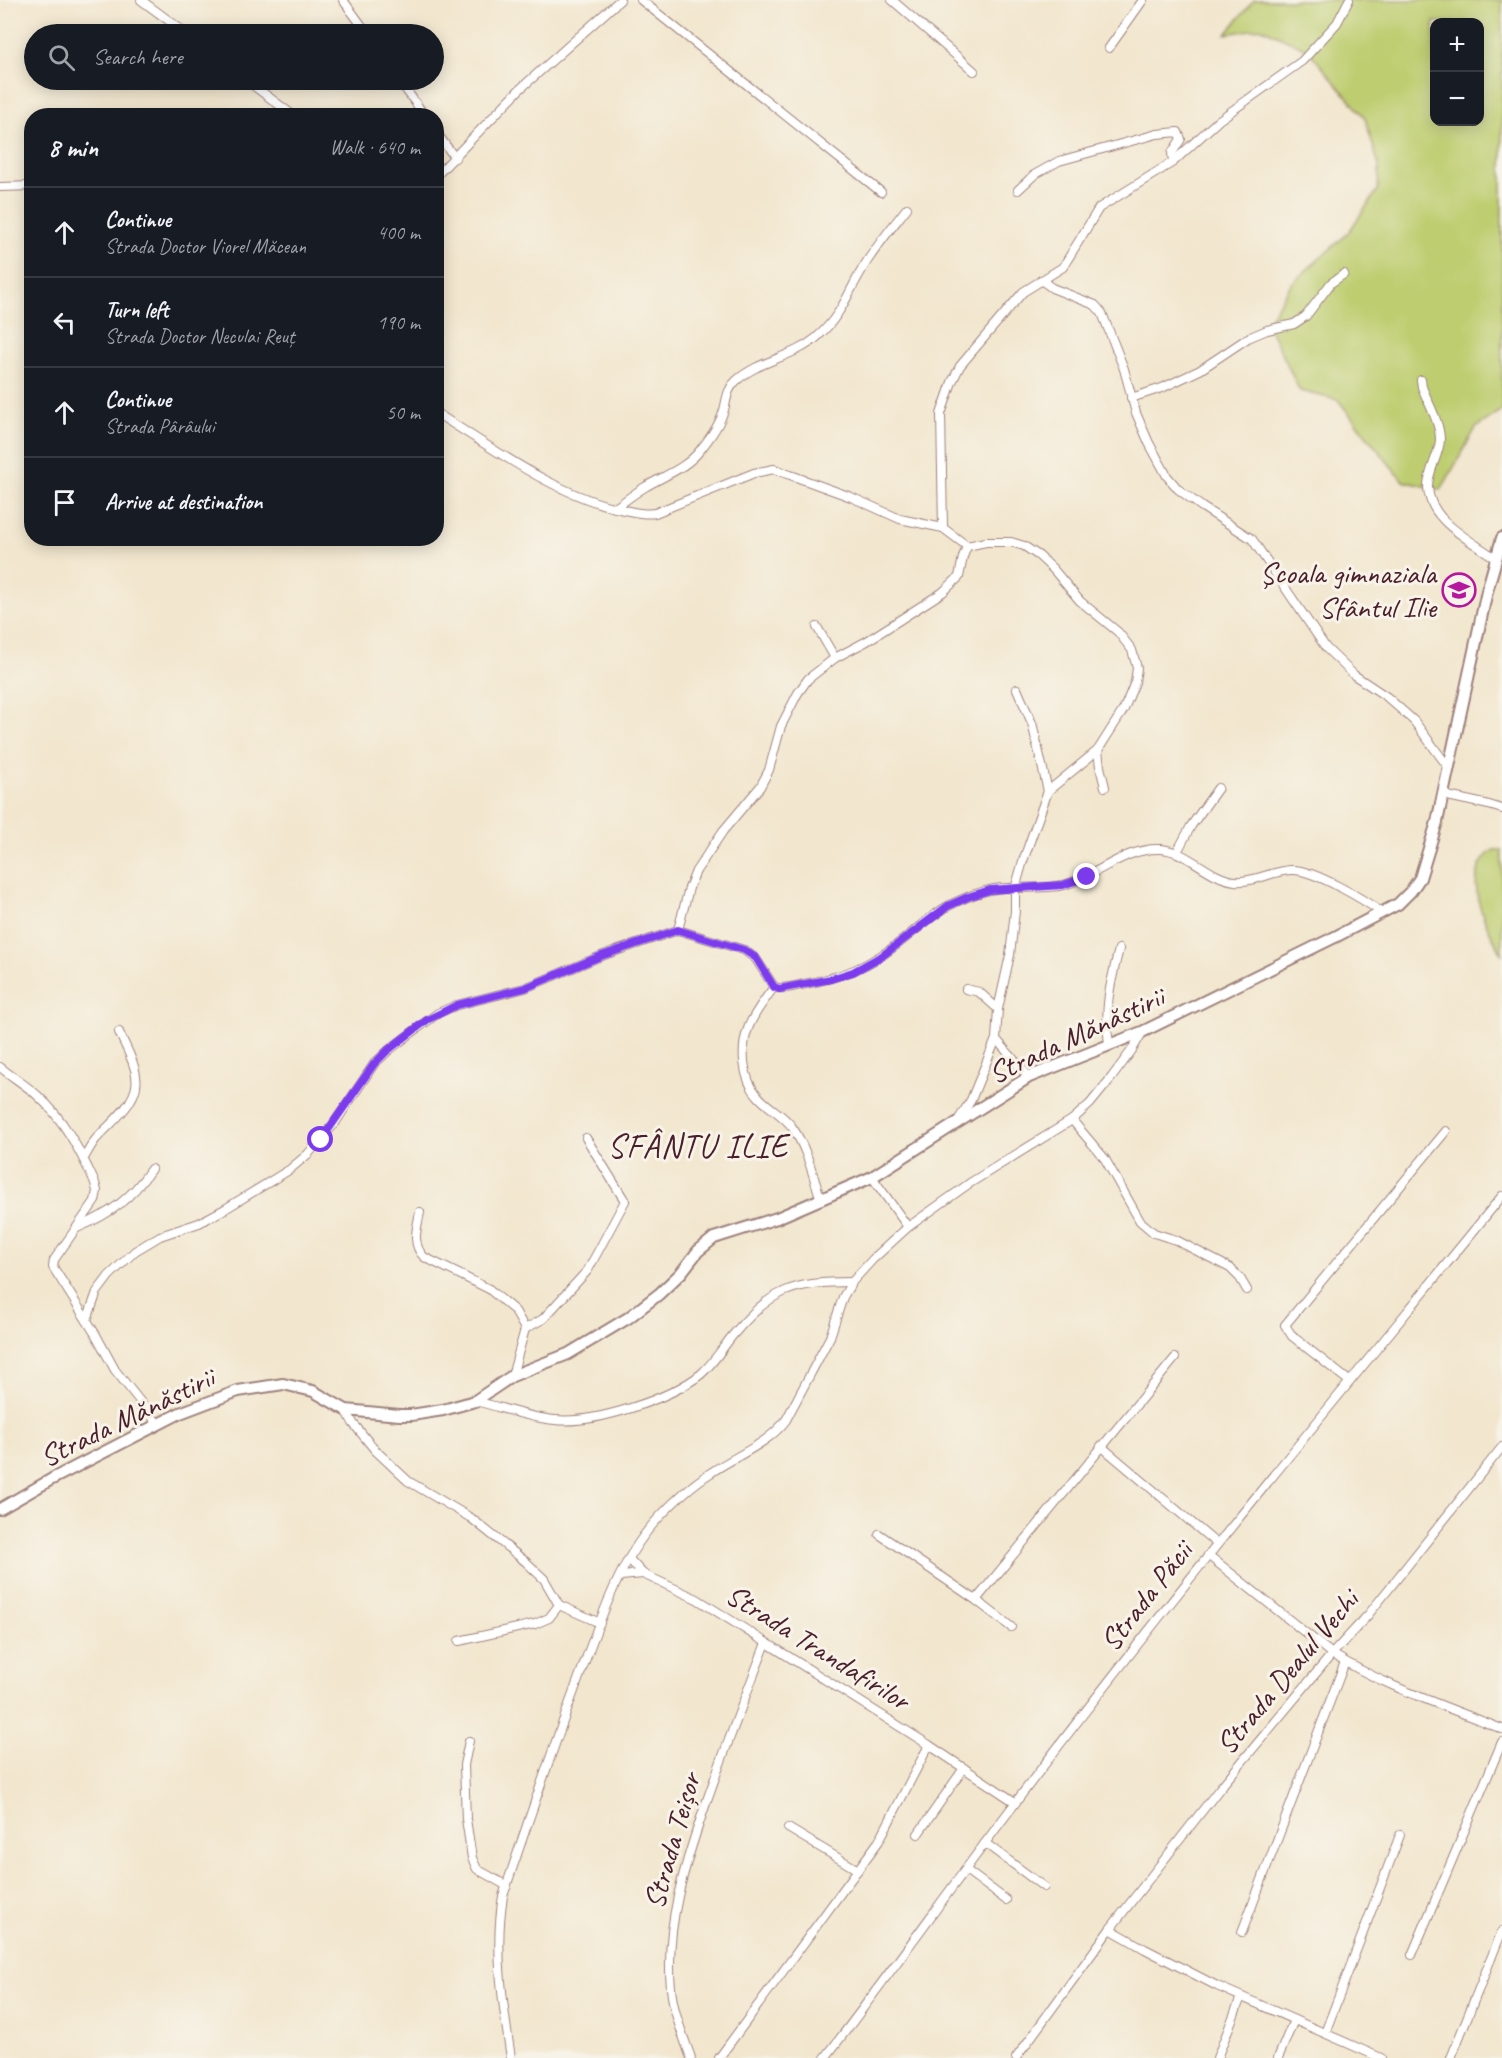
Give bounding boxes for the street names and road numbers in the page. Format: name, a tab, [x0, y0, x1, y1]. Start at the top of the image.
street label: Strada Mănăstirii	[982, 976, 1173, 1092]
street label: Strada Mănăstirii	[34, 1357, 223, 1476]
street label: Strada Păcii	[1091, 1531, 1203, 1659]
street label: Strada Trandafirilor	[719, 1575, 919, 1720]
street label: Strada Dealul Vechi	[1207, 1579, 1369, 1762]
street label: Strada Teișor	[635, 1766, 710, 1913]

